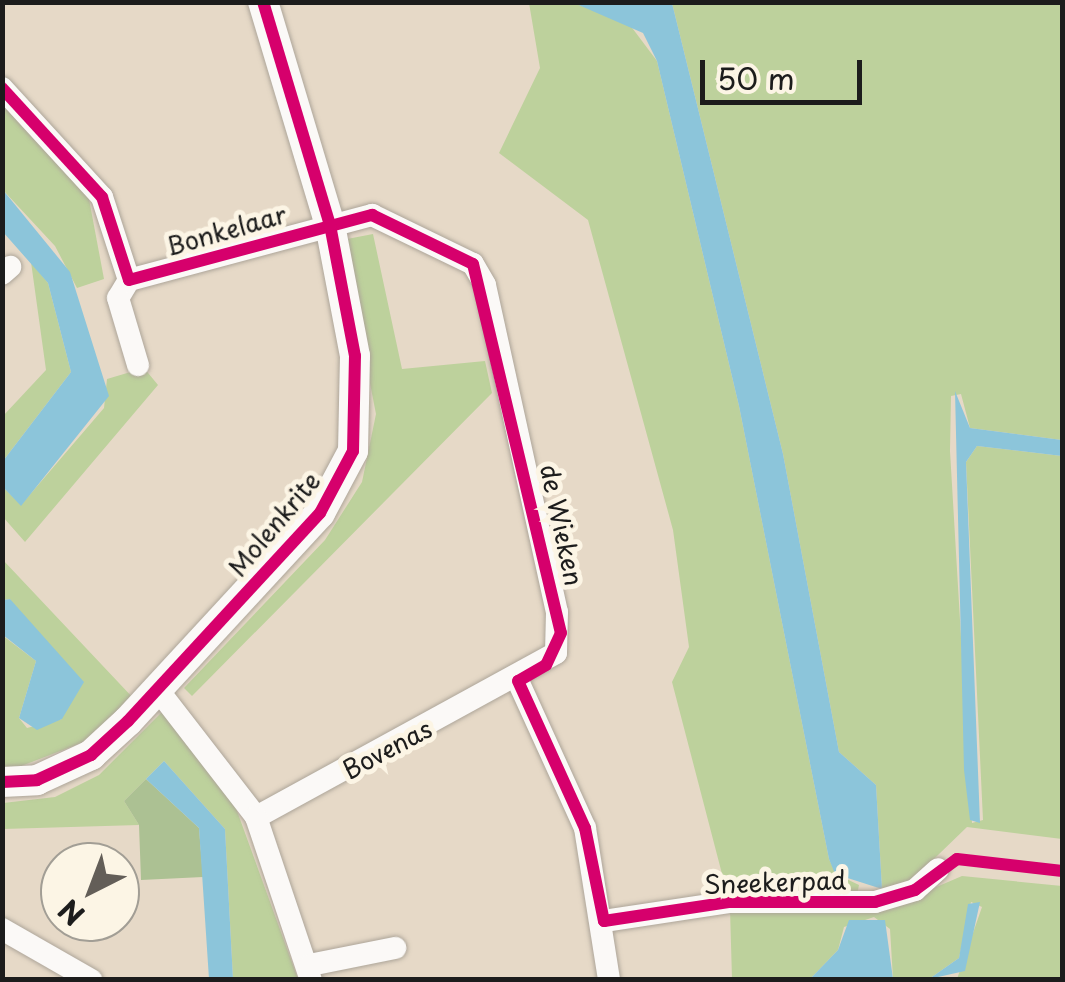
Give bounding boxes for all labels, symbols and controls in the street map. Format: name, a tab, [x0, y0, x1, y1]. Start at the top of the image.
scale bar	[705, 40, 868, 102]
text: 50 m	[717, 55, 795, 100]
street label: Bonkelaar	[162, 199, 290, 261]
street label: de Wieken	[534, 461, 590, 589]
street label: Molenkrite	[222, 466, 326, 582]
street label: Bovenas	[337, 713, 437, 785]
north arrow	[40, 842, 140, 942]
street label: Sneekerpad	[703, 865, 847, 899]
text: N	[48, 890, 94, 937]

